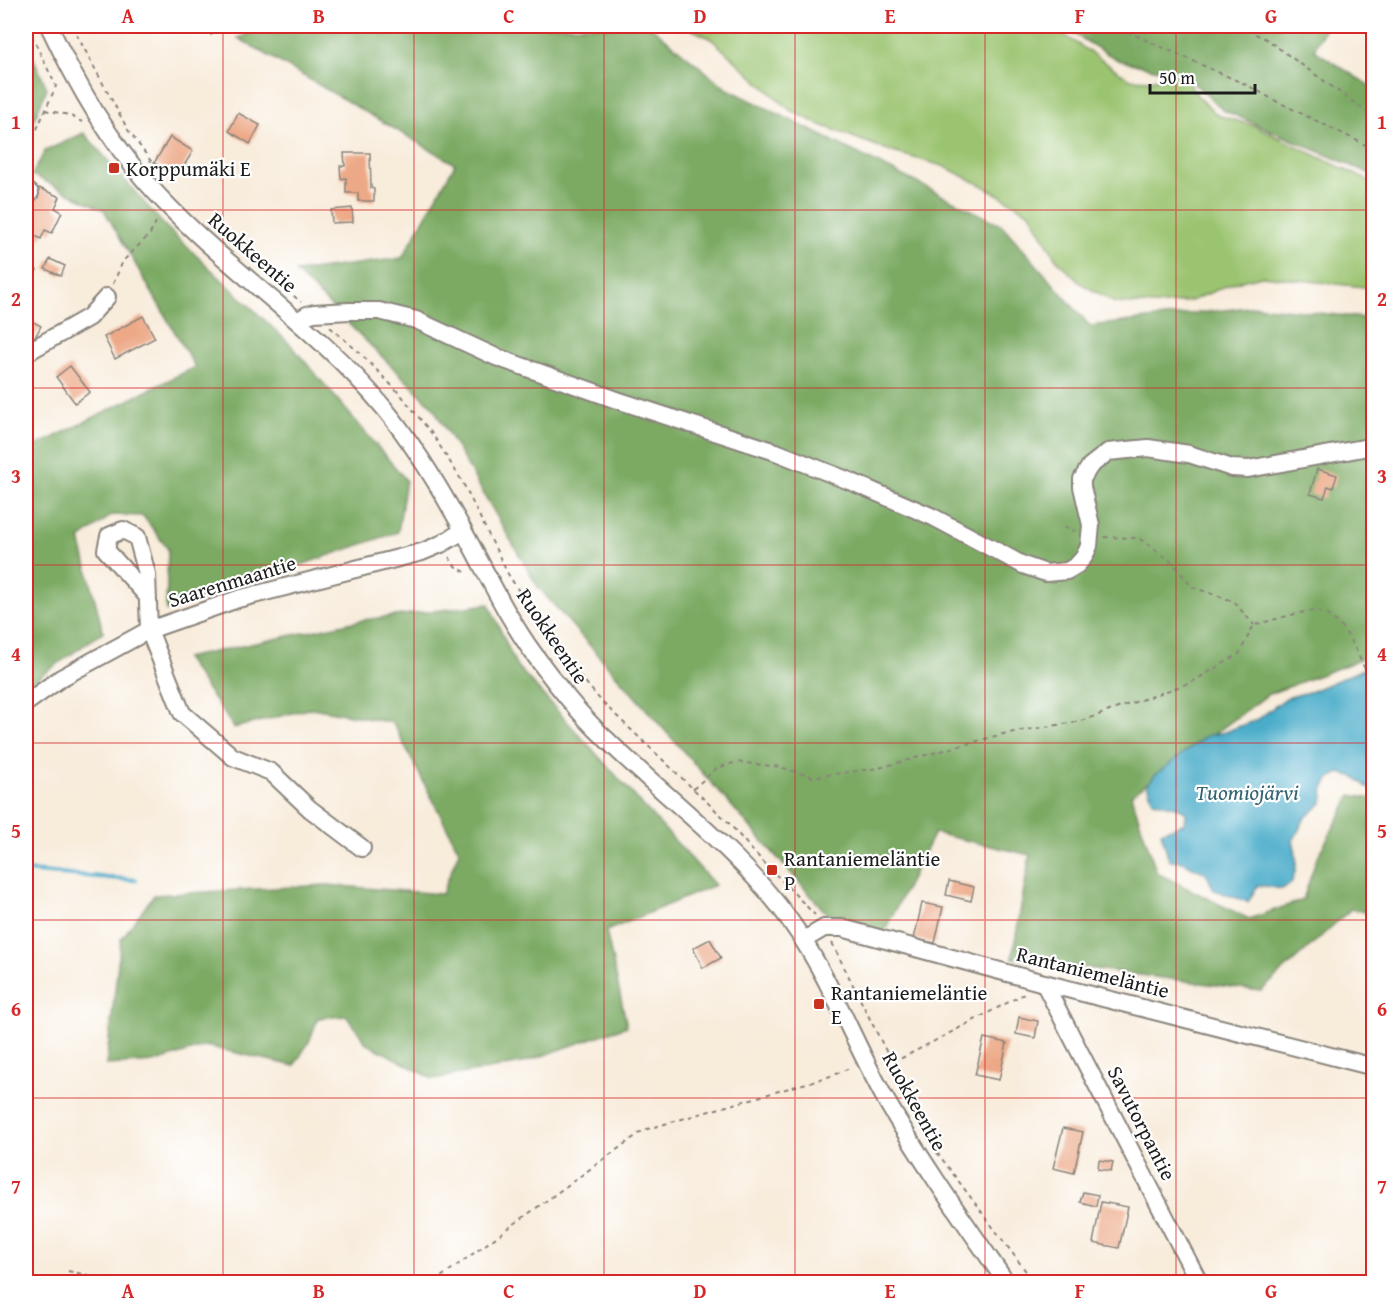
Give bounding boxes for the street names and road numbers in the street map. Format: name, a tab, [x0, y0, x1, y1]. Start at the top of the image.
street label: Ruokkeentie	[201, 204, 305, 300]
street label: Saarenmaantie	[164, 547, 300, 615]
street label: Ruokkeentie	[509, 582, 597, 690]
street label: Rantaniemeläntie	[1013, 938, 1173, 1006]
street label: Ruokkeentie	[875, 1045, 955, 1157]
street label: Savutorpantie	[1100, 1060, 1184, 1186]

